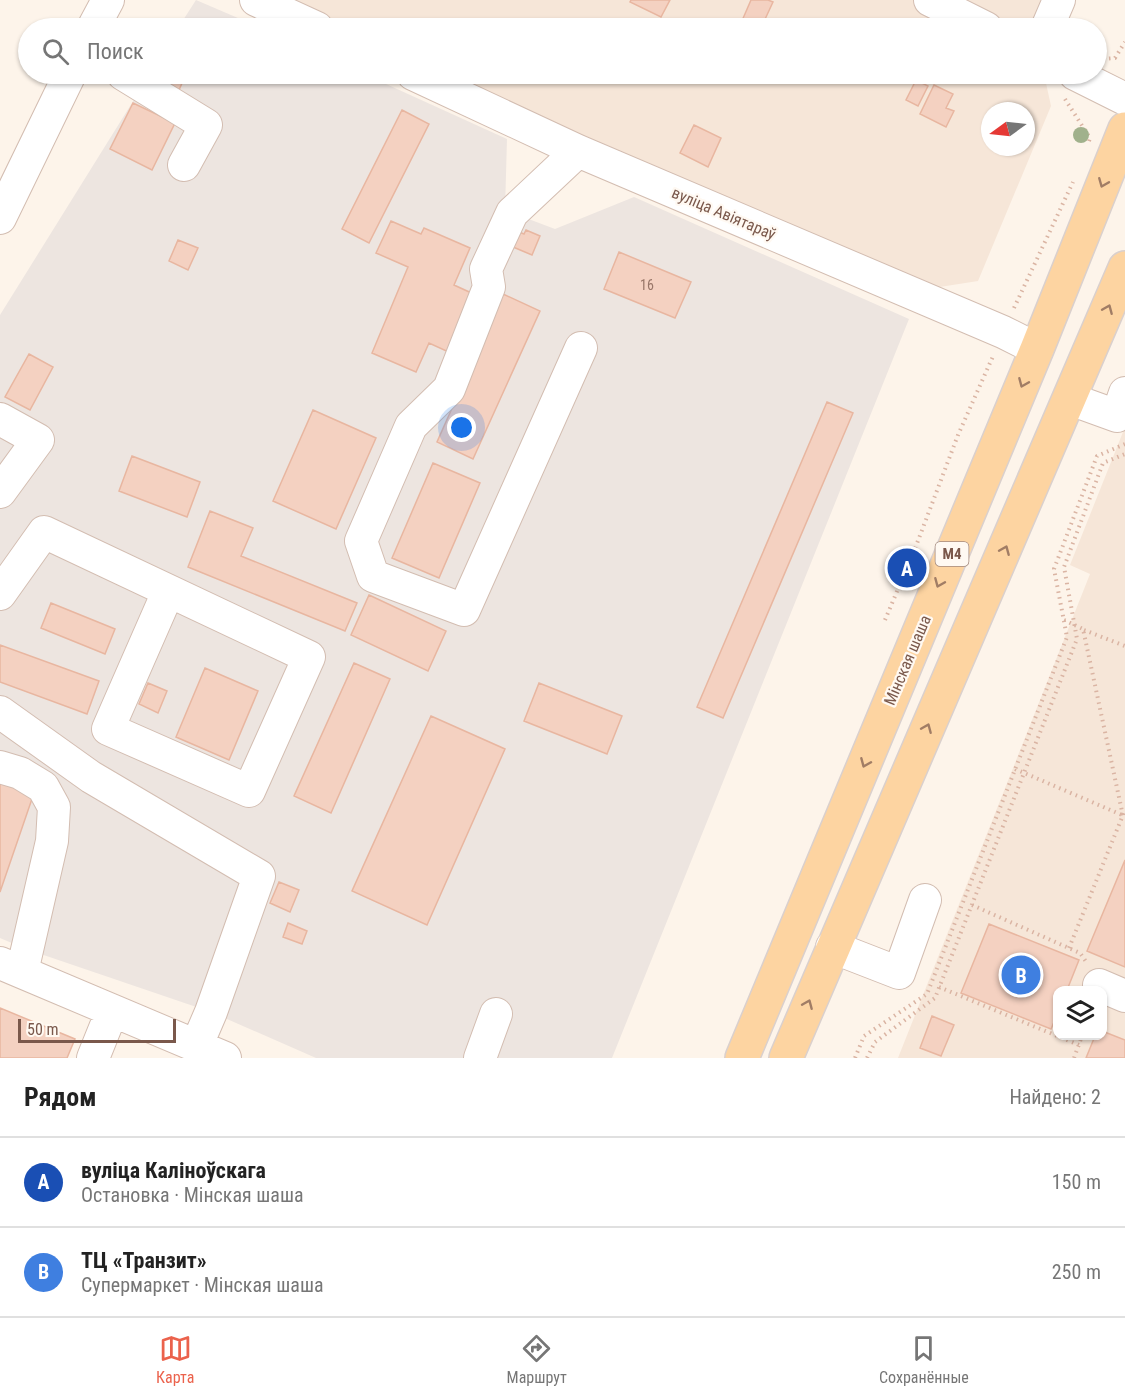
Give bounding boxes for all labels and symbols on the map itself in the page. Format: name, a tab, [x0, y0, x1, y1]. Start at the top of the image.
north arrow	[981, 102, 1035, 156]
one-way arrow	[1097, 177, 1110, 187]
street label: вуліца Авіятараў	[669, 183, 779, 244]
house number: 16	[640, 277, 654, 293]
one-way arrow	[1101, 304, 1113, 315]
one-way arrow	[1018, 377, 1030, 388]
your location	[447, 413, 476, 442]
road number: М4	[936, 542, 968, 566]
one-way arrow	[998, 545, 1010, 556]
pin: A	[888, 546, 926, 590]
one-way arrow	[935, 576, 947, 587]
street label: Мінская шаша	[880, 612, 935, 708]
one-way arrow	[920, 724, 932, 735]
one-way arrow	[860, 756, 872, 767]
pin: B	[1002, 952, 1040, 998]
one-way arrow	[801, 999, 813, 1010]
scale bar	[18, 1016, 176, 1044]

